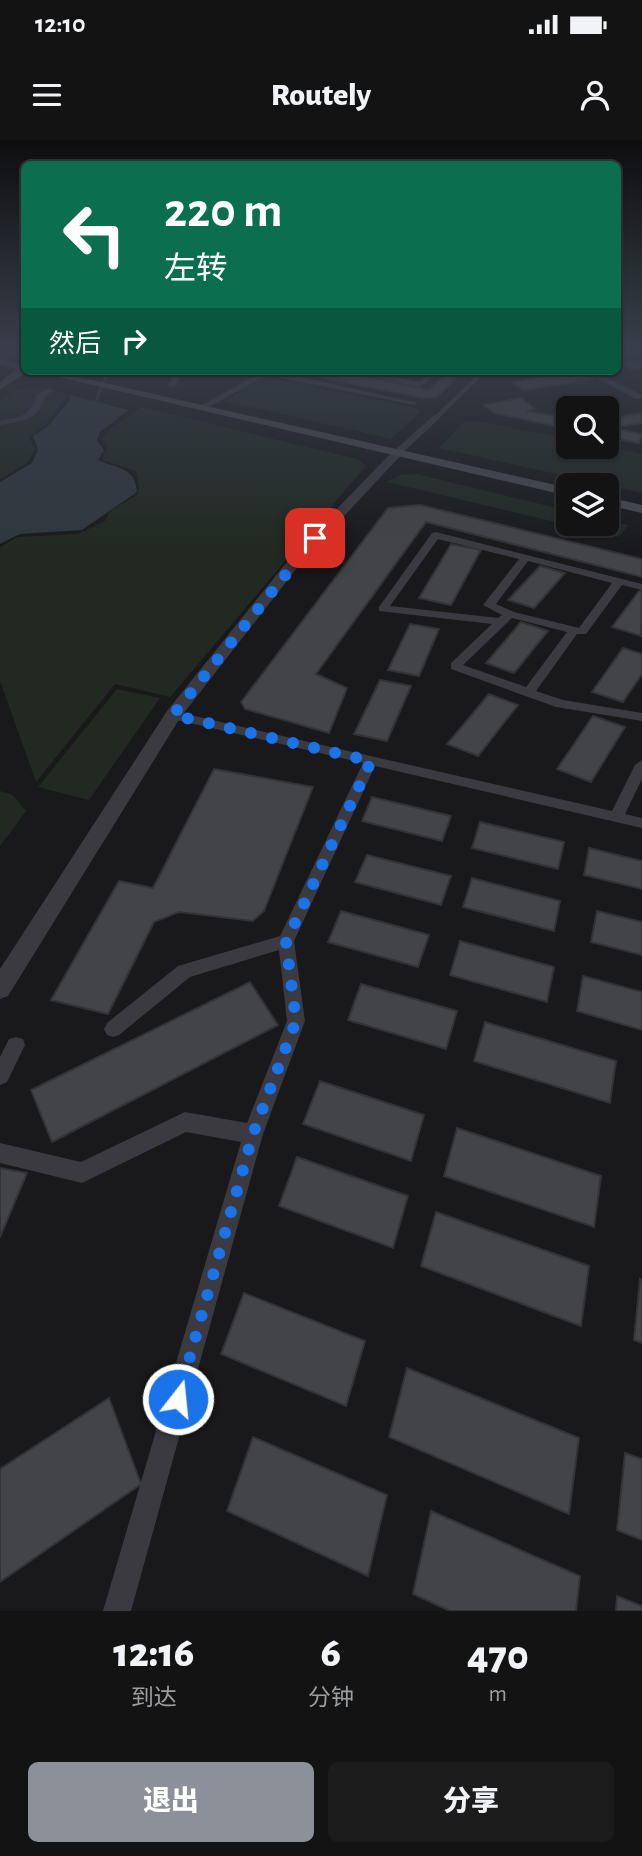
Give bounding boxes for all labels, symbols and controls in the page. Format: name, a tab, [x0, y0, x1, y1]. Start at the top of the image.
text: 12:10	[35, 11, 85, 37]
icon: menu	[28, 76, 66, 114]
icon: person	[576, 76, 614, 114]
text: Routely	[271, 79, 371, 111]
text: 220 m	[164, 187, 283, 236]
icon: left	[49, 189, 140, 280]
text: 左转	[164, 253, 228, 285]
icon: right	[115, 322, 153, 360]
text: 然后	[49, 331, 101, 357]
map controls	[556, 396, 619, 536]
button: search	[556, 396, 619, 459]
button: layers	[556, 473, 619, 536]
pin	[285, 508, 345, 568]
icon: arrive	[296, 519, 334, 557]
position arrow	[141, 1362, 215, 1436]
text: 12:16	[113, 1632, 194, 1674]
text: 6	[320, 1632, 341, 1674]
text: 470	[467, 1635, 529, 1677]
text: m	[489, 1683, 507, 1706]
text: 到达	[131, 1687, 177, 1710]
text: 分钟	[308, 1687, 354, 1710]
button: 退出	[28, 1762, 314, 1842]
button: 分享	[328, 1762, 614, 1842]

